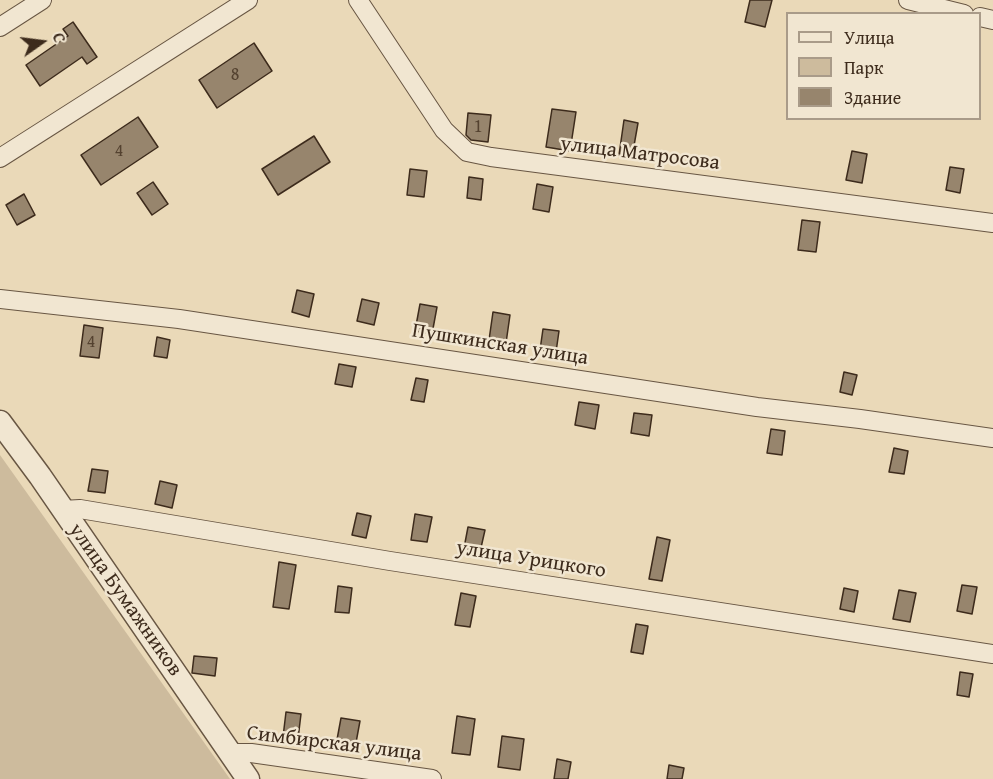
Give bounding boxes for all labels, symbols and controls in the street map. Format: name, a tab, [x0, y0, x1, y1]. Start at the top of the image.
north arrow	[12, 12, 72, 72]
legend	[786, 12, 981, 120]
text: Улица	[844, 24, 894, 51]
text: С	[47, 30, 72, 45]
text: Парк	[844, 54, 883, 81]
house number: 8	[231, 64, 239, 86]
text: Здание	[844, 84, 901, 111]
house number: 1	[474, 116, 482, 138]
street label: улица Матросова	[559, 132, 721, 176]
house number: 4	[115, 140, 123, 162]
street label: Пушкинская улица	[410, 319, 590, 371]
house number: 4	[87, 331, 95, 353]
street label: улица Бумажников	[63, 519, 187, 681]
street label: улица Урицкого	[454, 536, 608, 584]
street label: Симбирская улица	[245, 721, 423, 767]

